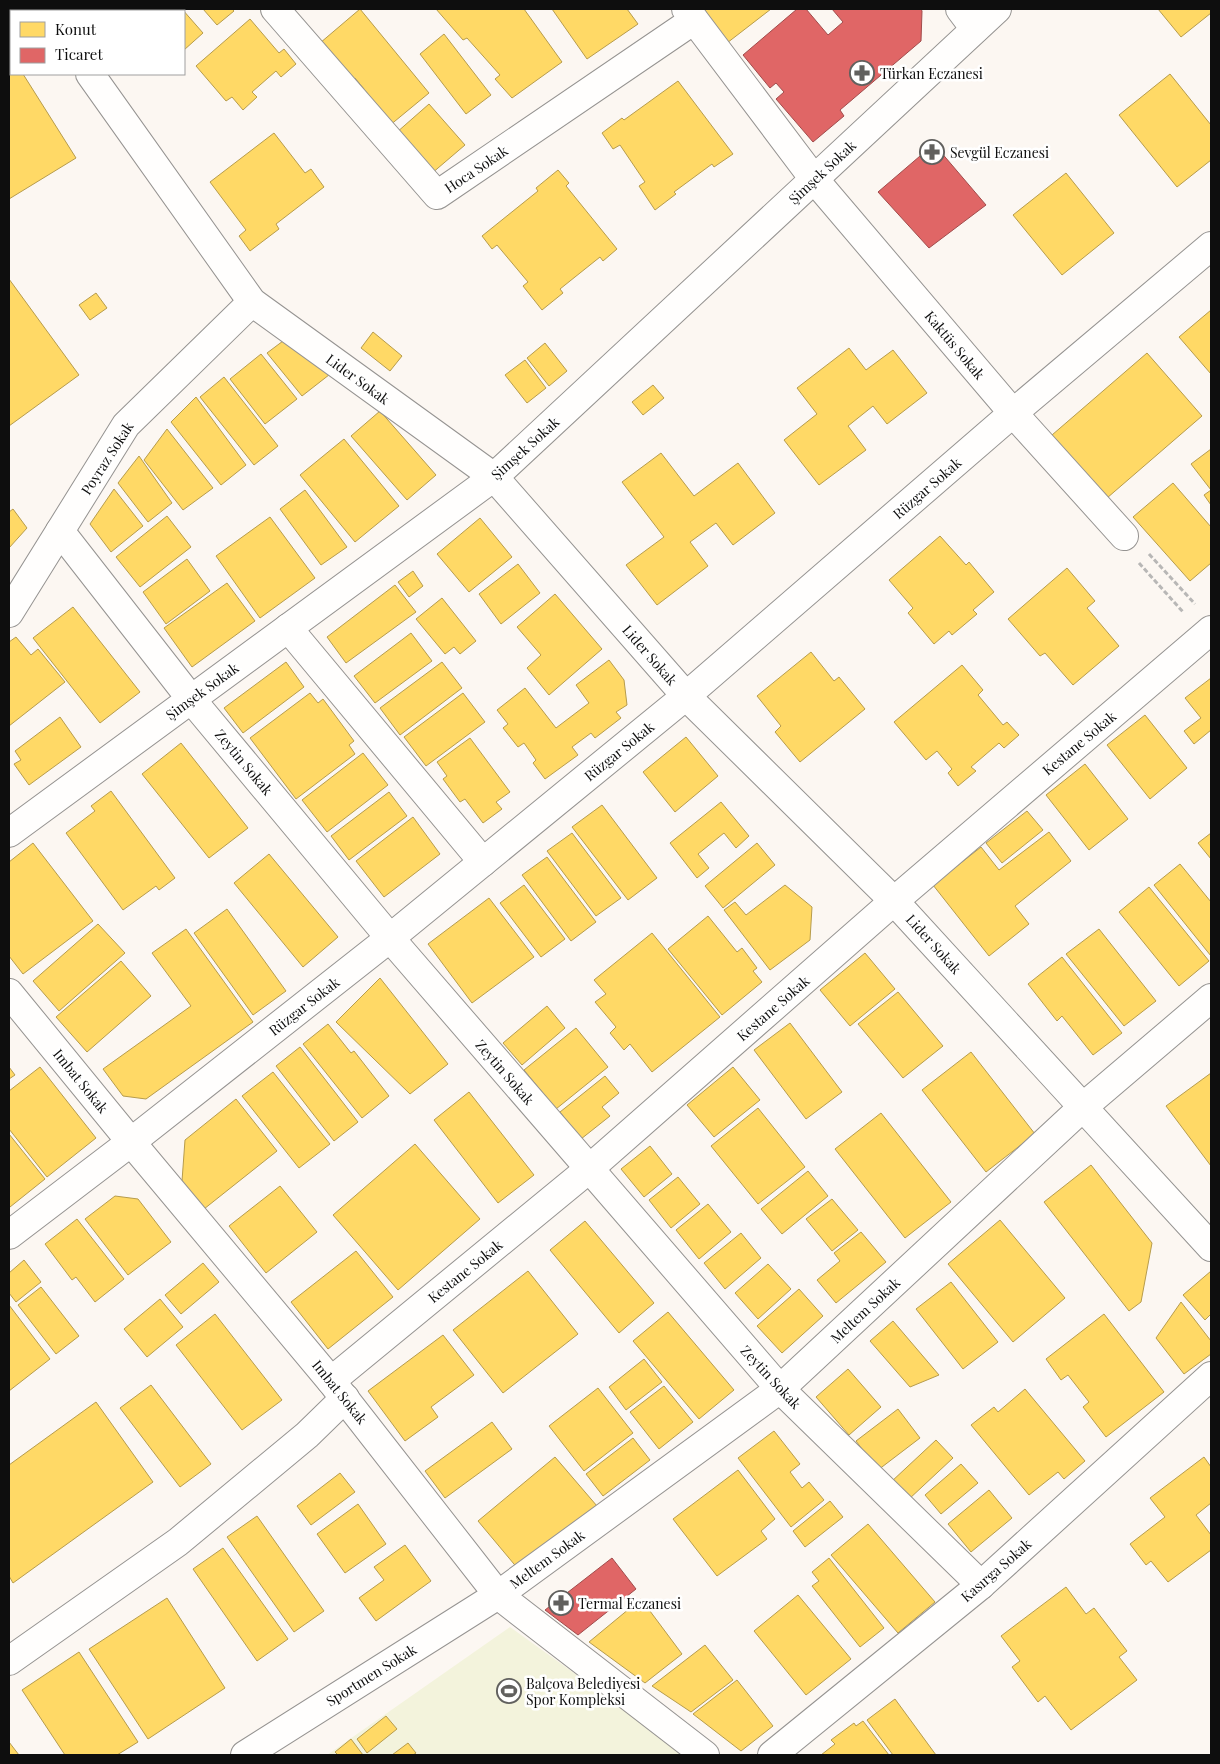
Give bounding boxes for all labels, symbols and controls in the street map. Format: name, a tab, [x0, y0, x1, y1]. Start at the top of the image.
legend	[10, 10, 185, 75]
text: Konut	[55, 19, 97, 39]
text: Ticaret	[55, 44, 103, 64]
pharmacy icon: Türkan Eczanesi	[849, 60, 875, 86]
place label: Türkan Eczanesi	[880, 64, 983, 83]
street label: Şimşek Sokak	[784, 136, 860, 208]
pharmacy icon: Sevgül Eczanesi	[919, 139, 945, 165]
street label: Hoca Sokak	[441, 141, 512, 197]
place label: Sevgül Eczanesi	[950, 143, 1049, 162]
street label: Kaktüs Sokak	[921, 307, 989, 384]
street label: Lider Sokak	[322, 349, 394, 409]
street label: Şimşek Sokak	[487, 412, 563, 484]
street label: Poyraz Sokak	[76, 418, 138, 498]
street label: Rüzgar Sokak	[889, 453, 965, 523]
street label: Lider Sokak	[618, 621, 682, 689]
street label: Şimşek Sokak	[162, 658, 243, 724]
street label: Kestane Sokak	[1038, 706, 1120, 779]
street label: Rüzgar Sokak	[580, 717, 658, 785]
street label: Zeytin Sokak	[211, 725, 277, 799]
street label: Lider Sokak	[902, 910, 966, 978]
street label: Kestane Sokak	[733, 971, 814, 1045]
street label: Rüzgar Sokak	[265, 972, 344, 1040]
street label: Zeytin Sokak	[471, 1035, 539, 1109]
street label: Imbat Sokak	[49, 1045, 113, 1117]
street label: Kestane Sokak	[424, 1235, 506, 1307]
street label: Meltem Sokak	[826, 1273, 904, 1347]
street label: Zeytin Sokak	[737, 1341, 806, 1413]
street label: Imbat Sokak	[308, 1356, 372, 1428]
street label: Meltem Sokak	[506, 1525, 589, 1593]
street label: Kasırga Sokak	[957, 1534, 1036, 1606]
pharmacy icon: Termal Eczanesi	[548, 1590, 574, 1616]
place label: Termal Eczanesi	[578, 1594, 681, 1613]
street label: Sportmen Sokak	[322, 1639, 420, 1710]
place label: Balçova Belediyesi Spor Kompleksi	[526, 1674, 640, 1709]
sports icon: Balçova Belediyesi Spor Kompleksi	[496, 1678, 522, 1704]

